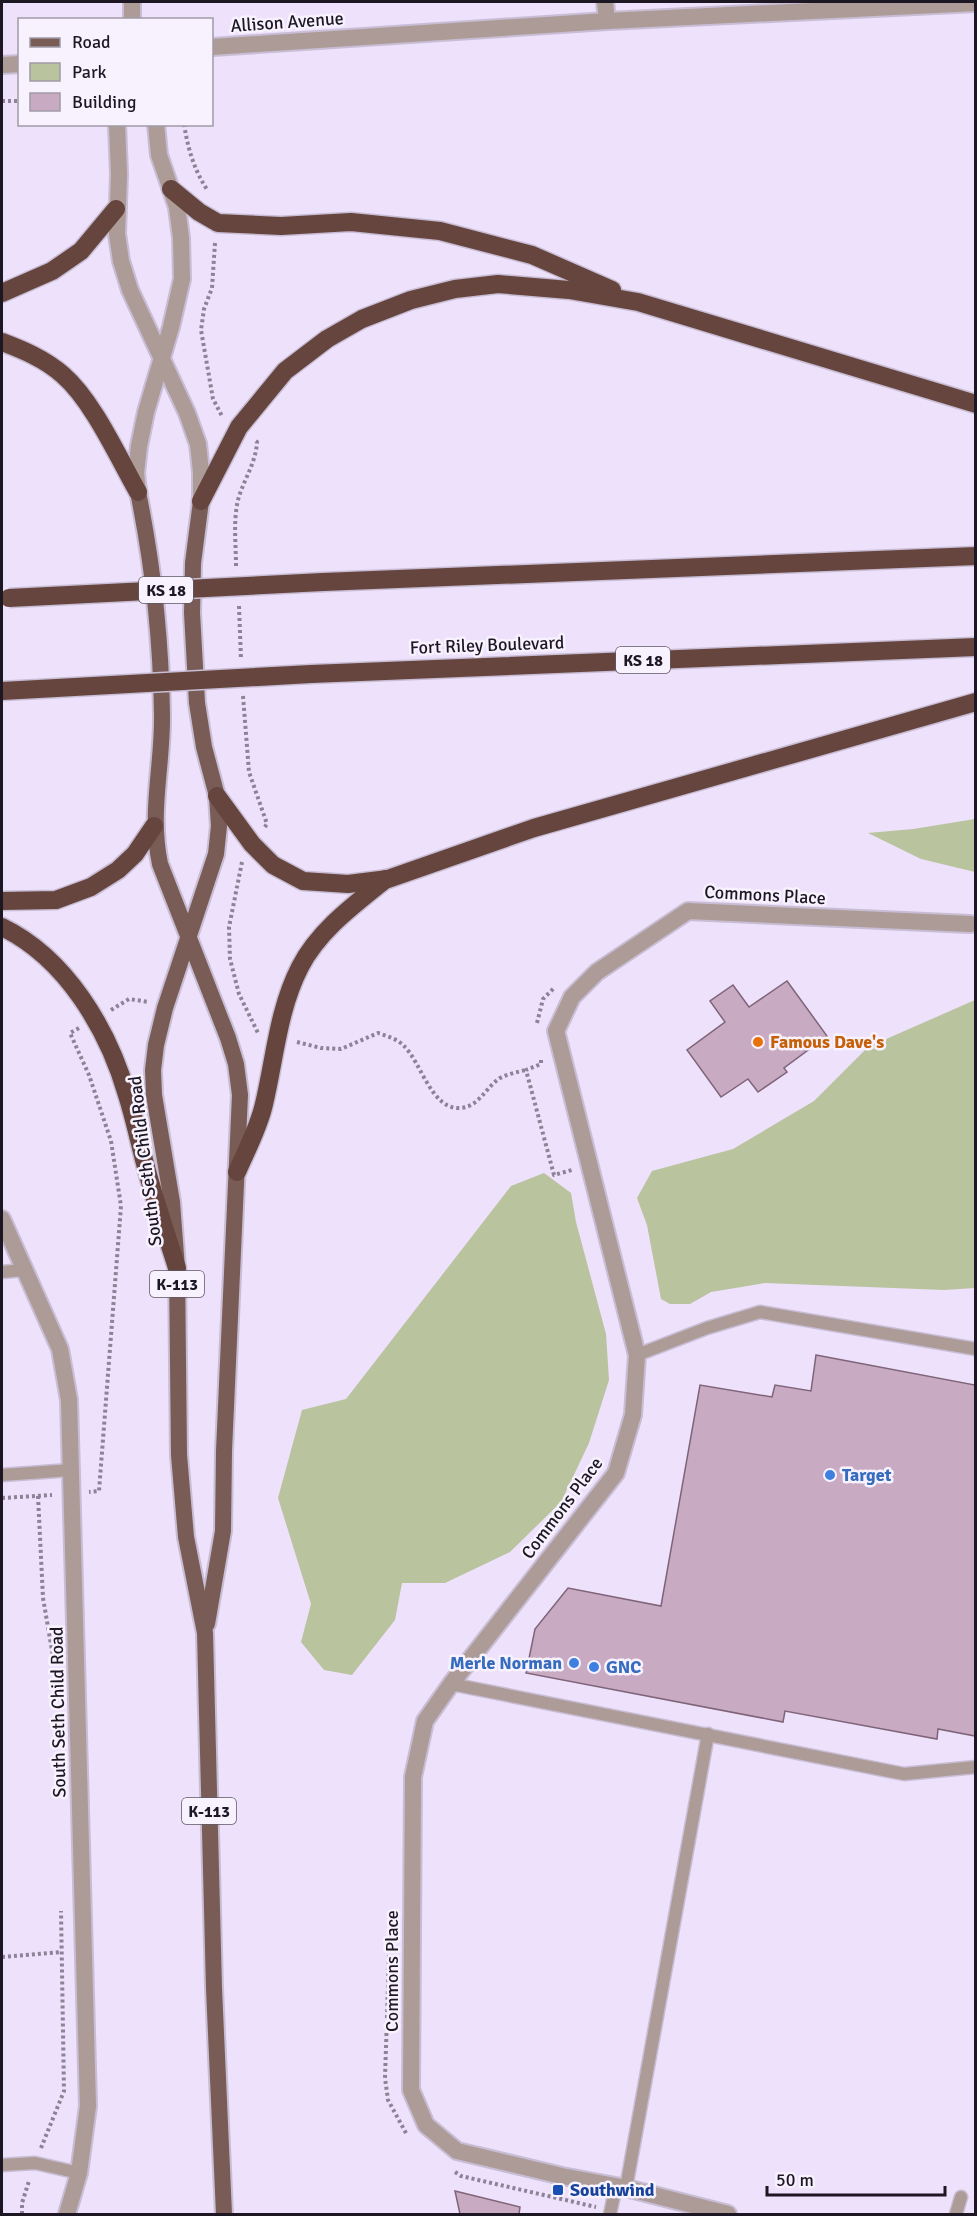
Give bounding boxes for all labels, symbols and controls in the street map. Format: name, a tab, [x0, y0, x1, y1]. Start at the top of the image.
street label: Allison Avenue	[230, 7, 344, 37]
legend	[18, 18, 213, 126]
text: Road	[72, 31, 111, 53]
text: Park	[72, 61, 107, 83]
text: Building	[72, 91, 136, 113]
road number: KS 18	[139, 577, 193, 603]
street label: Fort Riley Boulevard	[409, 631, 565, 659]
road number: KS 18	[616, 647, 670, 673]
street label: Commons Place	[704, 881, 826, 909]
place label: Famous Dave's	[770, 1031, 884, 1053]
marker: Famous Dave's	[751, 1035, 765, 1049]
street label: South Seth Child Road	[124, 1075, 166, 1247]
road number: K-113	[150, 1271, 204, 1297]
street label: Commons Place	[517, 1453, 607, 1563]
place label: Target	[842, 1464, 892, 1486]
marker: Target	[823, 1468, 837, 1482]
street label: South Seth Child Road	[46, 1626, 70, 1798]
place label: Merle Norman	[450, 1652, 562, 1674]
marker: Merle Norman	[567, 1656, 581, 1670]
place label: GNC	[606, 1656, 641, 1678]
marker: GNC	[587, 1660, 601, 1674]
road number: K-113	[182, 1798, 236, 1824]
street label: Commons Place	[381, 1910, 403, 2032]
scale bar	[767, 2159, 946, 2197]
text: 50 m	[776, 2169, 814, 2191]
place label: Southwind	[570, 2179, 655, 2201]
marker: Southwind	[551, 2183, 565, 2197]

